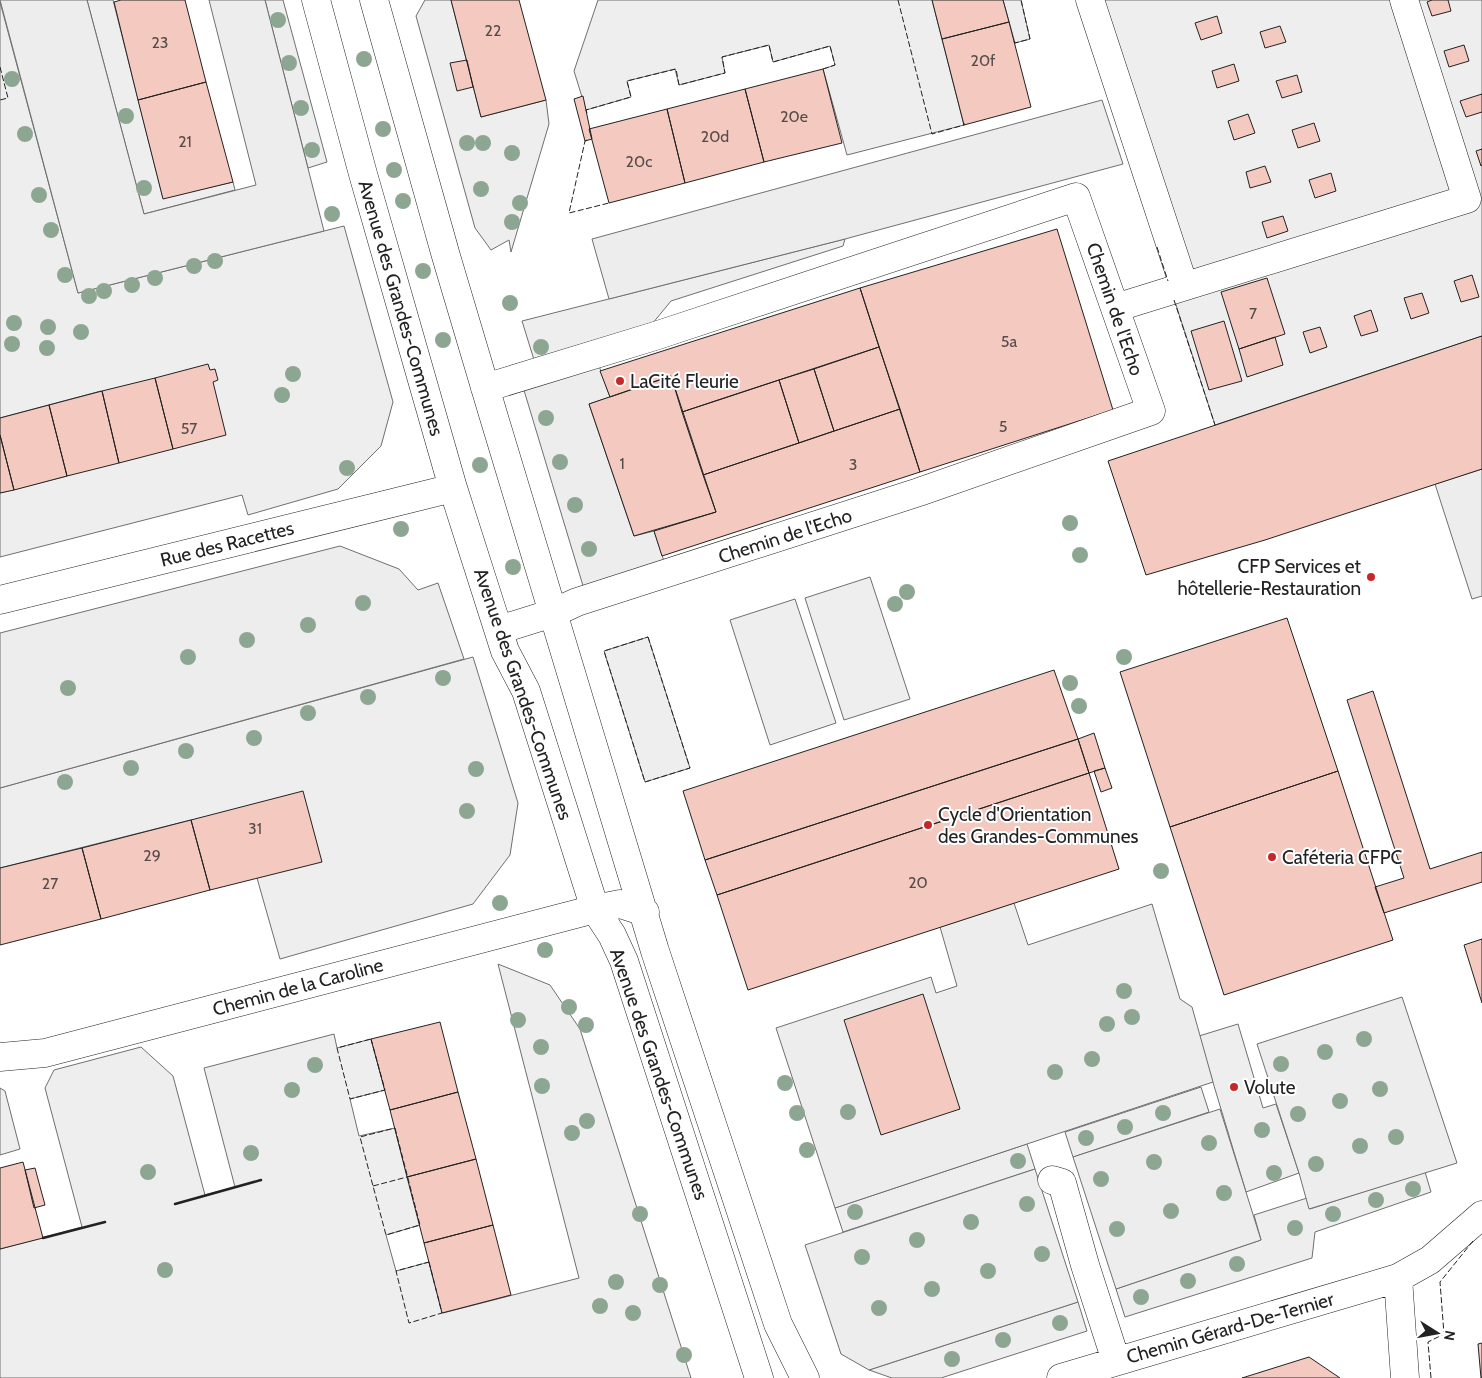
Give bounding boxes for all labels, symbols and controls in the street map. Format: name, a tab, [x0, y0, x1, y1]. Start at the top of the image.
house number: 22	[485, 21, 501, 40]
house number: 23	[151, 33, 169, 52]
house number: 20f	[971, 51, 996, 70]
house number: 20e	[780, 107, 808, 126]
house number: 20d	[701, 127, 729, 146]
house number: 21	[178, 132, 192, 151]
house number: 20c	[626, 152, 652, 171]
street label: Avenue des Grandes-Communes	[353, 178, 449, 439]
street label: Chemin de l'Echo	[1081, 240, 1149, 378]
house number: 7	[1249, 304, 1257, 323]
house number: 5a	[1001, 332, 1017, 351]
place label: LaCité Fleurie	[630, 370, 739, 393]
marker: LaCité Fleurie	[614, 375, 626, 387]
house number: 5	[999, 417, 1007, 436]
house number: 57	[181, 419, 197, 438]
house number: 1	[619, 454, 625, 473]
house number: 3	[849, 455, 857, 474]
street label: Chemin de l'Echo	[715, 504, 855, 568]
street label: Rue des Racettes	[158, 516, 296, 572]
place label: CFP Services et hôtellerie-Restauration	[1177, 555, 1362, 600]
street label: Avenue des Grandes-Communes	[469, 565, 577, 823]
marker: CFP Services et hôtellerie-Restauration	[1365, 571, 1377, 583]
place label: Cycle d'Orientation des Grandes-Communes	[938, 803, 1138, 848]
house number: 31	[248, 819, 262, 838]
marker: Cycle d'Orientation des Grandes-Communes	[922, 819, 934, 831]
house number: 29	[143, 846, 161, 865]
place label: Caféteria CFPC	[1282, 846, 1403, 869]
marker: Caféteria CFPC	[1266, 851, 1278, 863]
house number: 20	[908, 873, 928, 892]
house number: 27	[42, 874, 58, 893]
street label: Avenue des Grandes-Communes	[605, 945, 713, 1203]
street label: Chemin de la Caroline	[210, 953, 386, 1021]
place label: Volute	[1244, 1076, 1296, 1099]
marker: Volute	[1228, 1081, 1240, 1093]
street label: Chemin Gérard-De-Ternier	[1124, 1287, 1336, 1369]
north arrow	[1412, 1308, 1462, 1358]
text: N	[1440, 1329, 1460, 1342]

